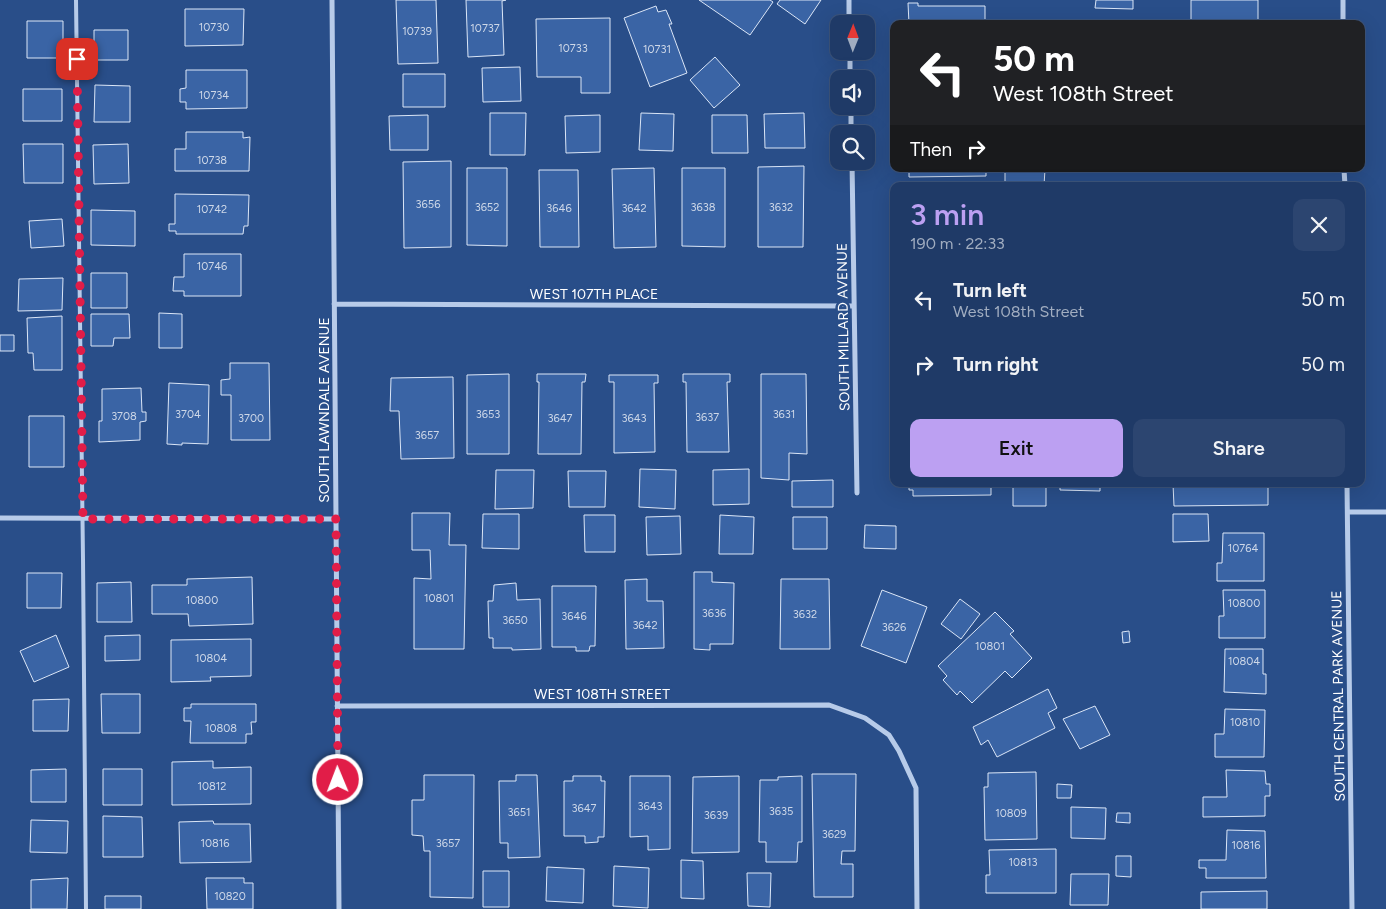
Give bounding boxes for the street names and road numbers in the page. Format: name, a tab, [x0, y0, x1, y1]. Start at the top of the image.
street label: SOUTH MILLARD AVENUE	[834, 243, 853, 411]
street label: WEST 107TH PLACE	[530, 286, 658, 303]
street label: SOUTH LAWNDALE AVENUE	[316, 317, 333, 503]
street label: SOUTH CENTRAL PARK AVENUE	[1328, 590, 1349, 802]
street label: WEST 108TH STREET	[534, 686, 670, 703]

